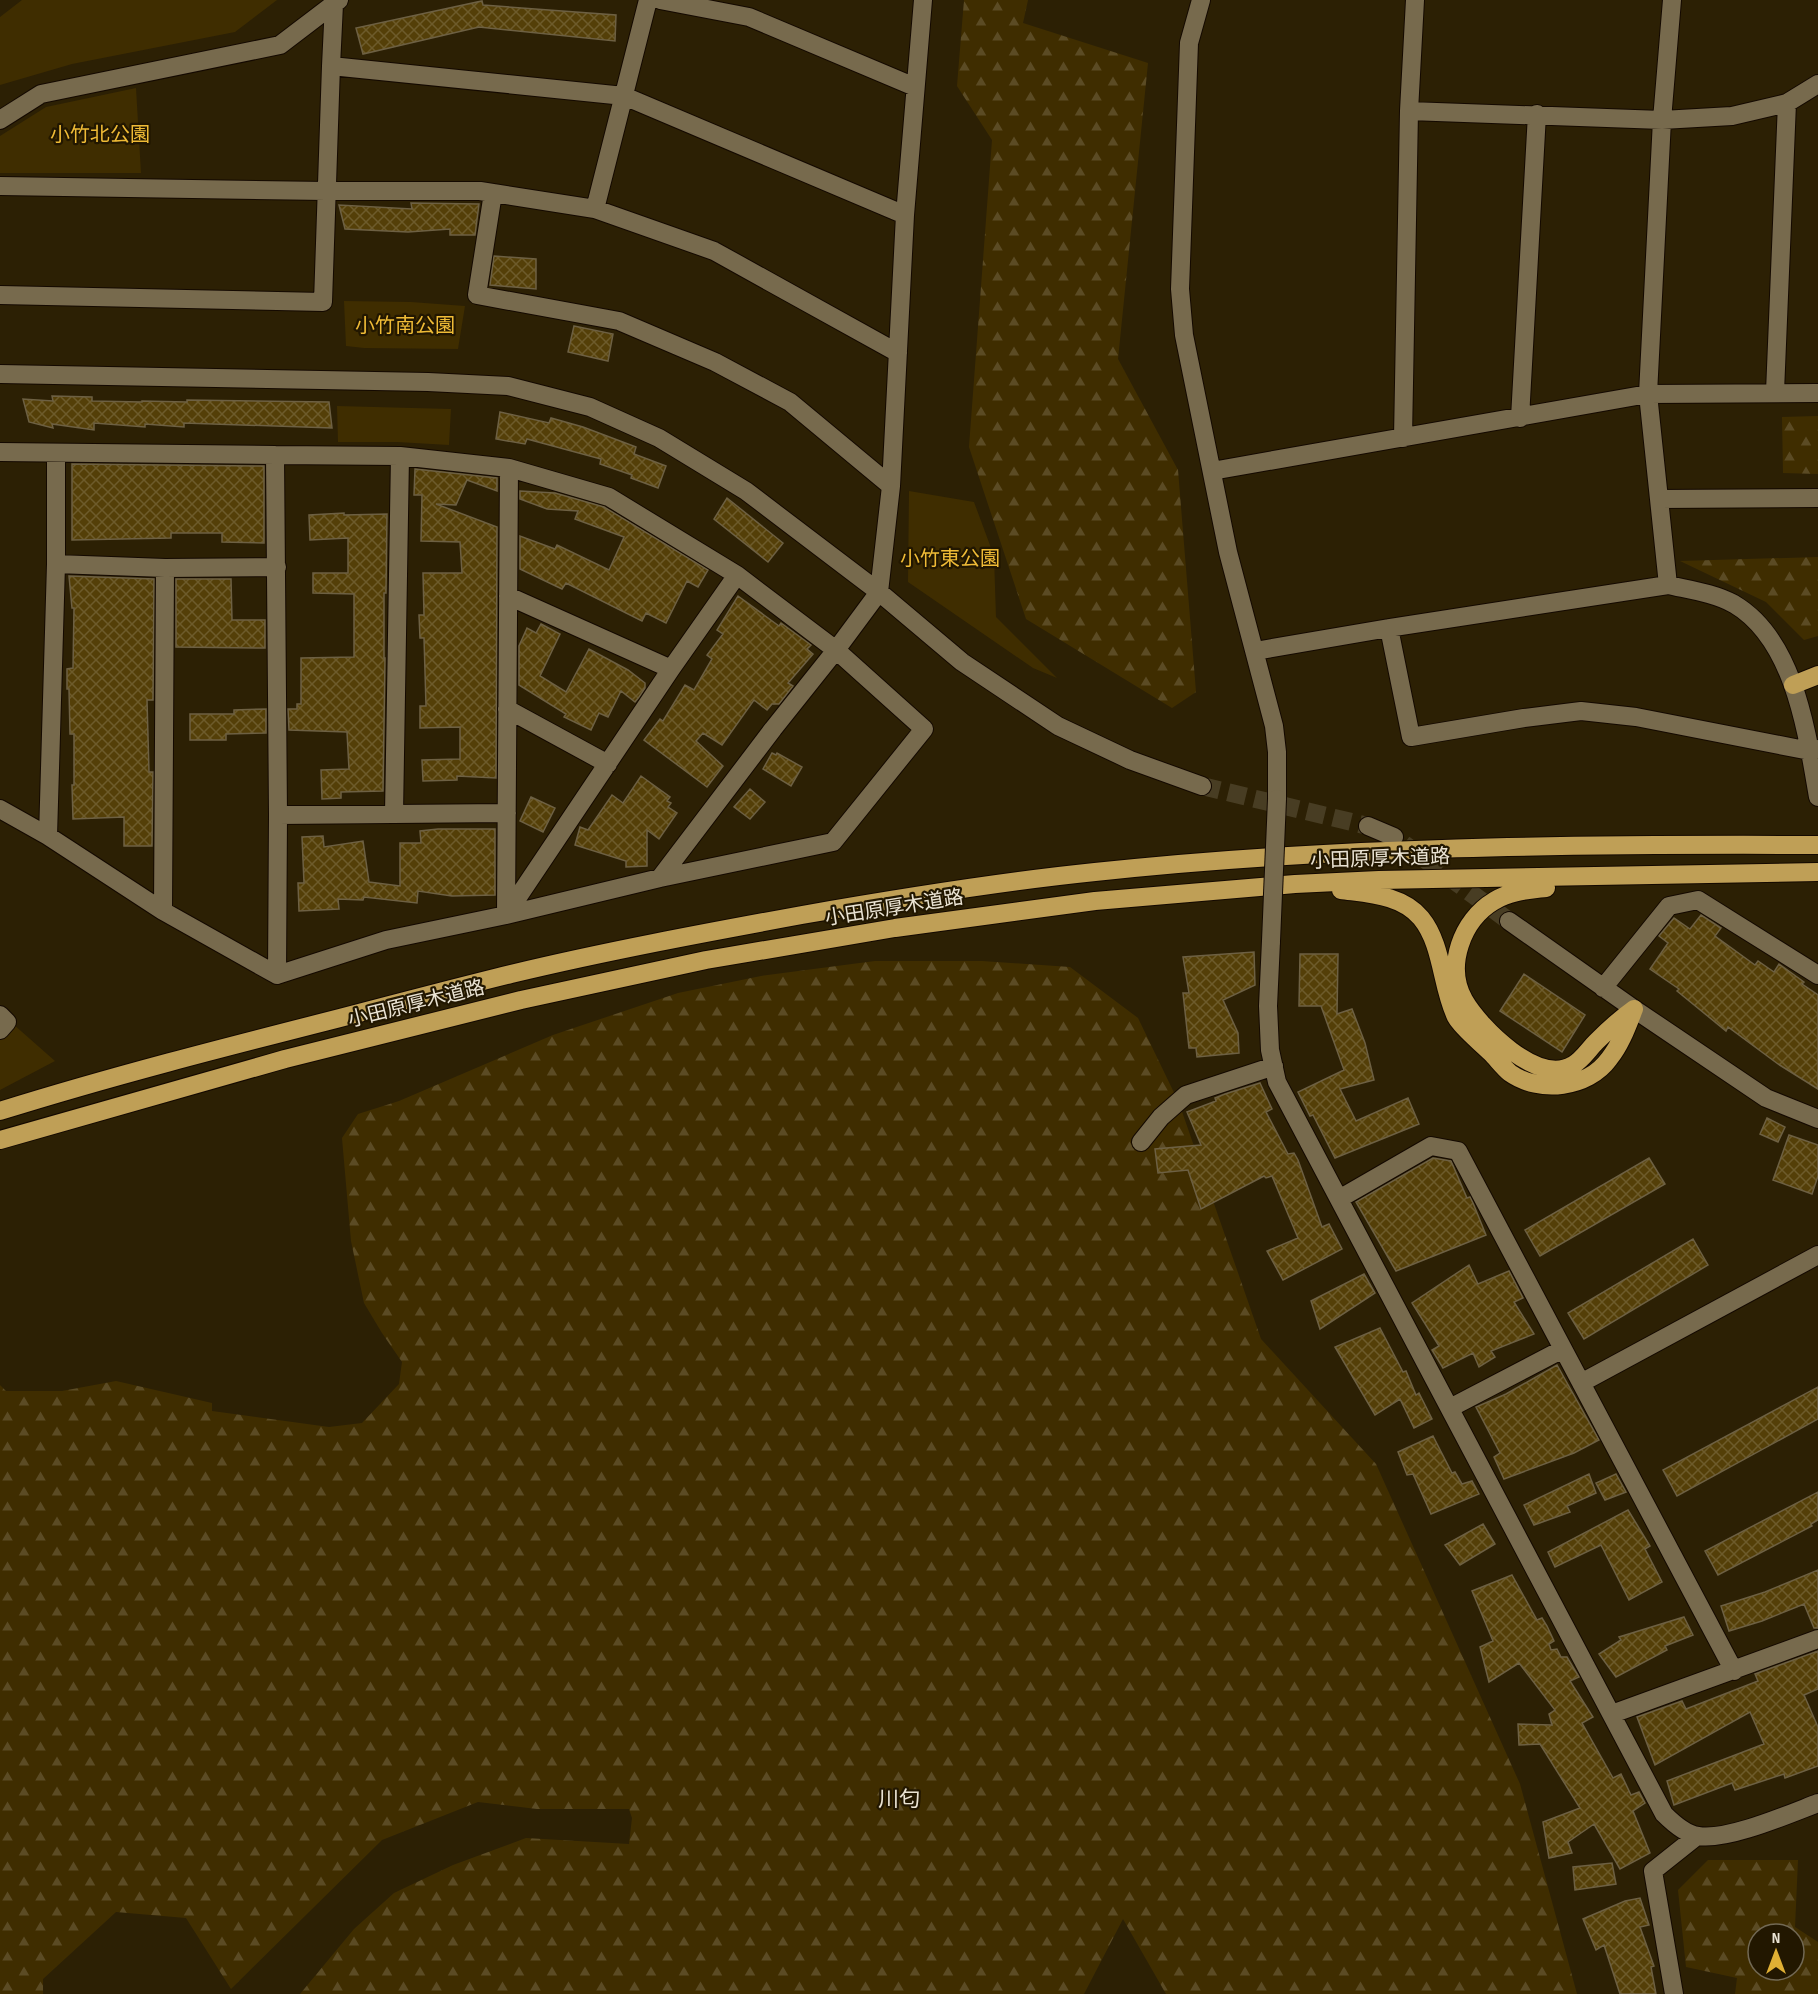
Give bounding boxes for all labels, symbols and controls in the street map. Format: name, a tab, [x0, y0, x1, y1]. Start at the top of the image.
park label: 小竹北公園	[50, 123, 150, 147]
park label: 小竹南公園	[355, 314, 455, 338]
park label: 小竹東公園	[900, 547, 1000, 571]
street label: 小田原厚木道路	[1310, 845, 1450, 873]
street label: 小田原厚木道路	[823, 885, 965, 931]
street label: 小田原厚木道路	[345, 975, 487, 1033]
district label: 川匂	[878, 1787, 920, 1812]
north arrow	[1746, 1922, 1806, 1982]
text: N	[1772, 1929, 1780, 1948]

